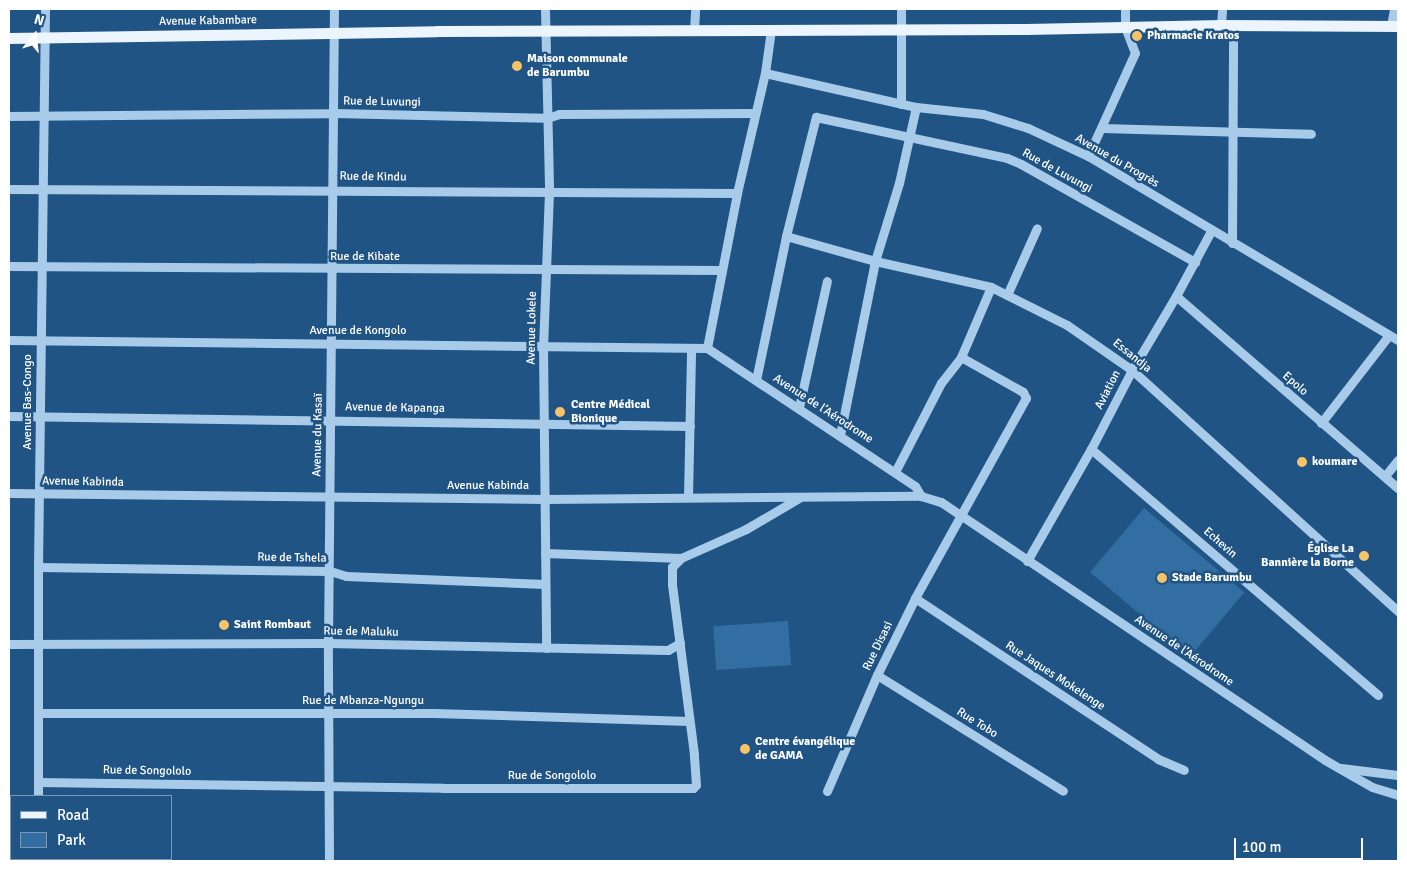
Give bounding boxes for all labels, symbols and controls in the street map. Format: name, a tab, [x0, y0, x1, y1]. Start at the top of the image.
north arrow	[10, 10, 60, 60]
text: N	[32, 11, 46, 30]
street label: Avenue Kabambare	[159, 13, 257, 29]
place label: Pharmacie Kratos	[1147, 29, 1239, 43]
marker: Pharmacie Kratos	[1131, 30, 1143, 42]
place label: Maison communale de Barumbu	[527, 52, 628, 80]
marker: Maison communale de Barumbu	[511, 60, 523, 72]
street label: Rue de Luvungi	[343, 94, 421, 110]
street label: Avenue du Progrès	[1072, 131, 1162, 191]
street label: Rue de Luvungi	[1019, 146, 1095, 196]
street label: Rue de Kindu	[339, 169, 407, 185]
street label: Rue de Kibate	[330, 250, 400, 264]
street label: Avenue Lokele	[524, 291, 540, 365]
street label: Avenue de Kongolo	[309, 324, 407, 338]
street label: Essandja	[1110, 336, 1154, 376]
street label: Avenue Bas-Congo	[21, 354, 35, 450]
street label: Aviation	[1092, 368, 1124, 412]
street label: Epolo	[1279, 369, 1311, 399]
street label: Avenue de l’Aérodrome	[770, 371, 876, 447]
street label: Avenue du Kasaï	[310, 393, 326, 477]
place label: Centre Médical Bionique	[571, 398, 650, 426]
street label: Avenue de Kapanga	[345, 400, 445, 416]
marker: Centre Médical Bionique	[553, 405, 567, 419]
place label: koumare	[1312, 455, 1357, 469]
marker: koumare	[1296, 456, 1308, 468]
street label: Avenue Kabinda	[42, 474, 124, 490]
street label: Avenue Kabinda	[447, 479, 529, 493]
street label: Echevin	[1200, 525, 1240, 561]
place label: Église La Bannière la Borne	[1261, 542, 1354, 570]
street label: Rue de Tshela	[257, 550, 327, 566]
marker: Église La Bannière la Borne	[1358, 550, 1370, 562]
place label: Stade Barumbu	[1172, 571, 1252, 585]
marker: Stade Barumbu	[1156, 572, 1168, 584]
street label: Avenue de l’Aérodrome	[1132, 613, 1236, 689]
place label: Saint Rombaut	[234, 618, 311, 632]
marker: Saint Rombaut	[218, 619, 230, 631]
street label: Rue Disasi	[860, 619, 896, 673]
street label: Rue de Maluku	[323, 624, 399, 640]
street label: Rue Jaques Mokelenge	[1002, 638, 1108, 714]
street label: Rue de Mbanza-Ngungu	[302, 694, 424, 708]
street label: Rue Tobo	[954, 705, 1000, 741]
place label: Centre évangélique de GAMA	[755, 735, 855, 763]
marker: Centre évangélique de GAMA	[739, 743, 751, 755]
street label: Rue de Songololo	[103, 763, 191, 779]
street label: Rue de Songololo	[508, 769, 596, 783]
legend	[10, 795, 172, 860]
text: Road	[57, 806, 89, 824]
scale bar	[1237, 828, 1366, 860]
text: Park	[57, 831, 86, 849]
text: 100 m	[1242, 838, 1282, 856]

